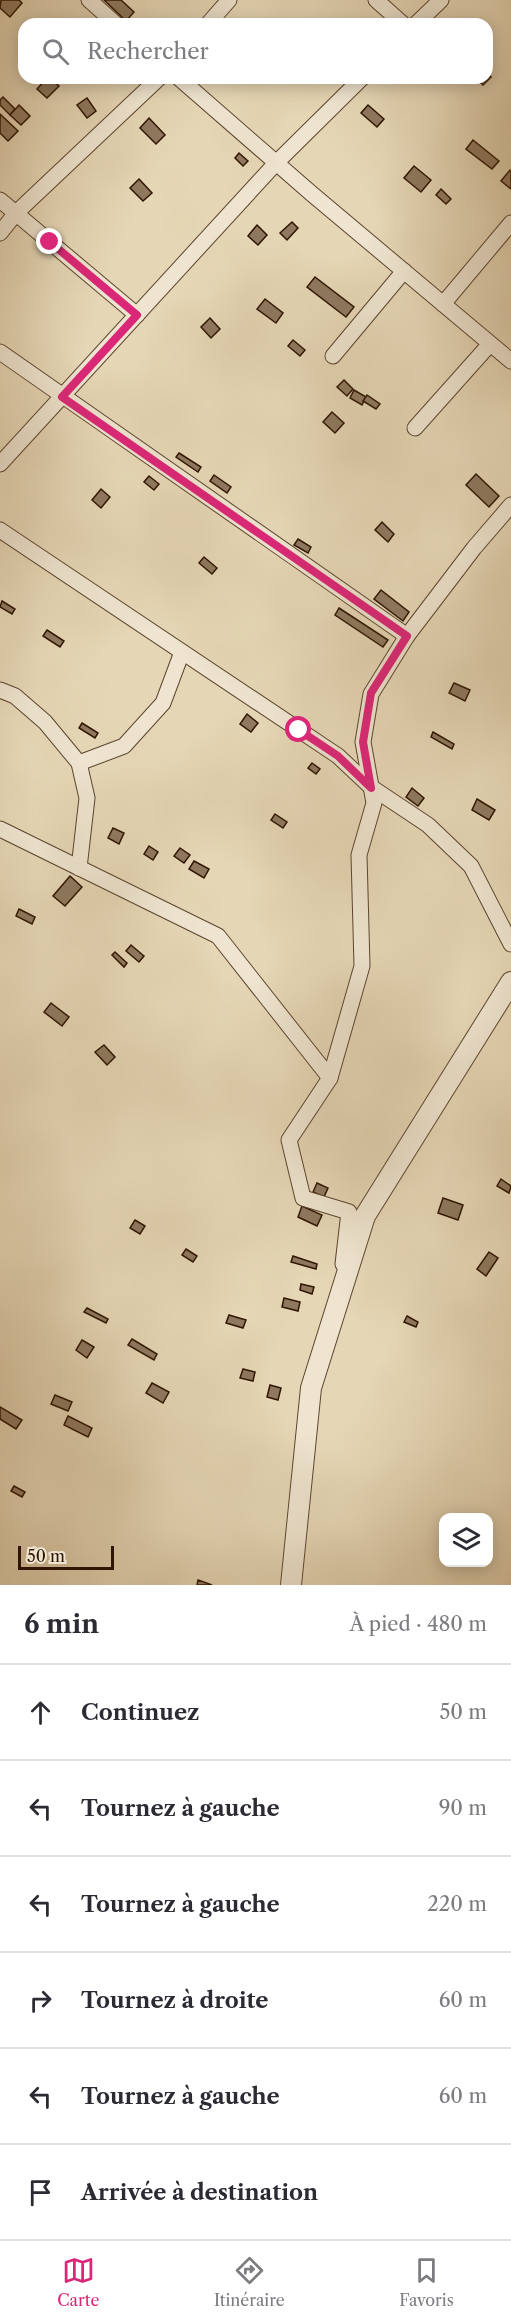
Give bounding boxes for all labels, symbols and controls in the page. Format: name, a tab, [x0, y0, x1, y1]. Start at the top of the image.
search box	[18, 18, 493, 84]
icon: search	[39, 35, 72, 68]
text: Rechercher	[87, 38, 209, 65]
route end	[36, 228, 62, 254]
route start	[285, 716, 311, 742]
map controls	[439, 1513, 493, 1567]
button: layers	[439, 1513, 493, 1567]
scale bar	[18, 1543, 114, 1570]
text: 50 m	[27, 1546, 65, 1566]
text: 6 min	[24, 1608, 99, 1640]
text: À pied · 480 m	[349, 1612, 487, 1636]
icon: ahead	[24, 1696, 57, 1729]
text: Continuez	[81, 1699, 200, 1726]
text: 50 m	[440, 1700, 487, 1724]
icon: left	[24, 1792, 57, 1825]
text: Tournez à gauche	[81, 1795, 280, 1822]
text: 90 m	[439, 1796, 487, 1820]
icon: left	[24, 1888, 57, 1921]
text: Tournez à gauche	[81, 1891, 280, 1918]
text: 220 m	[427, 1892, 487, 1916]
icon: right	[24, 1984, 57, 2017]
text: Tournez à droite	[81, 1987, 268, 2014]
text: 60 m	[439, 1988, 487, 2012]
icon: left	[24, 2080, 57, 2113]
text: Tournez à gauche	[81, 2083, 280, 2110]
text: 60 m	[439, 2084, 487, 2108]
icon: arrive	[24, 2176, 57, 2209]
text: Arrivée à destination	[81, 2179, 318, 2206]
tab: Carte	[57, 2254, 99, 2310]
tab: Itinéraire	[214, 2254, 285, 2310]
tab: Favoris	[399, 2254, 454, 2310]

